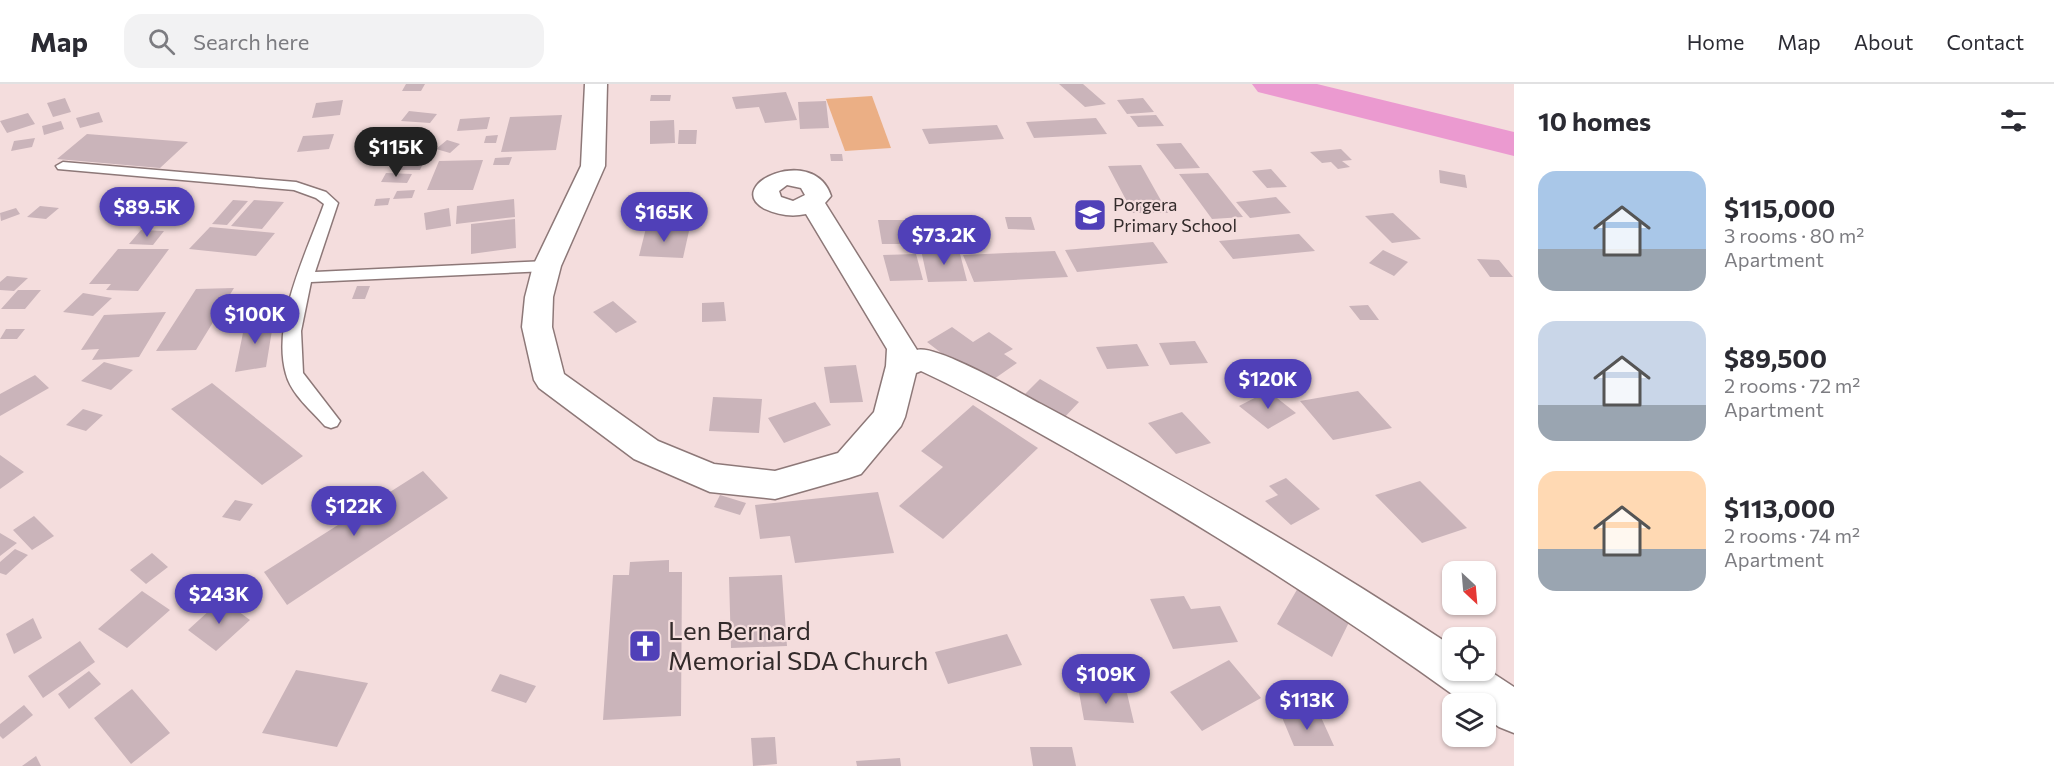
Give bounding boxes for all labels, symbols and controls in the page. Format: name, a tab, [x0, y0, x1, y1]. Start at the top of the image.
search box	[124, 14, 544, 68]
text: Map	[30, 24, 88, 58]
icon: search	[145, 25, 178, 58]
text: Search here	[193, 28, 309, 55]
text: Home	[1687, 29, 1744, 54]
text: Map	[1777, 29, 1821, 54]
text: About	[1854, 29, 1913, 54]
text: Contact	[1946, 29, 2024, 54]
icon: filters	[1997, 104, 2030, 137]
text: 10 homes	[1538, 105, 1651, 136]
pin: $115K	[354, 127, 438, 178]
text: $115K	[368, 134, 424, 158]
pin: $89.5K	[98, 187, 196, 238]
pin: $165K	[622, 192, 706, 243]
text: $115,000	[1724, 192, 1835, 223]
place label: Porgera Primary School	[1113, 193, 1237, 236]
text: $89.5K	[114, 194, 180, 218]
icon: home	[1586, 195, 1658, 267]
school or university icon: Porgera Primary School	[1072, 197, 1108, 233]
text: $165K	[635, 199, 693, 223]
pin: $73.2K	[895, 215, 993, 266]
text: $73.2K	[912, 222, 976, 246]
text: 3 rooms · 80 m²	[1724, 223, 1864, 247]
text: Apartment	[1724, 247, 1824, 271]
pin: $100K	[213, 294, 297, 345]
text: $100K	[224, 301, 286, 325]
text: $89,500	[1724, 342, 1827, 373]
icon: home	[1586, 345, 1658, 417]
pin: $120K	[1226, 359, 1310, 410]
text: $120K	[1238, 366, 1298, 390]
text: 2 rooms · 72 m²	[1724, 373, 1860, 397]
text: Apartment	[1724, 397, 1824, 421]
pin: $122K	[312, 486, 396, 537]
text: $113,000	[1724, 492, 1835, 523]
text: $122K	[325, 493, 383, 517]
icon: home	[1586, 495, 1658, 567]
text: 2 rooms · 74 m²	[1724, 523, 1860, 547]
text: Apartment	[1724, 547, 1824, 571]
north arrow	[1442, 561, 1496, 615]
map controls	[1442, 561, 1496, 747]
pin: $243K	[177, 574, 261, 625]
text: $243K	[189, 581, 249, 605]
place label: Len Bernard Memorial SDA Church	[668, 614, 928, 675]
button: locate	[1442, 627, 1496, 681]
church icon: Len Bernard Memorial SDA Church	[627, 628, 663, 664]
pin: $109K	[1064, 654, 1148, 705]
text: $109K	[1076, 661, 1136, 685]
pin: $113K	[1265, 680, 1349, 731]
text: $113K	[1279, 687, 1335, 711]
button: layers	[1442, 693, 1496, 747]

